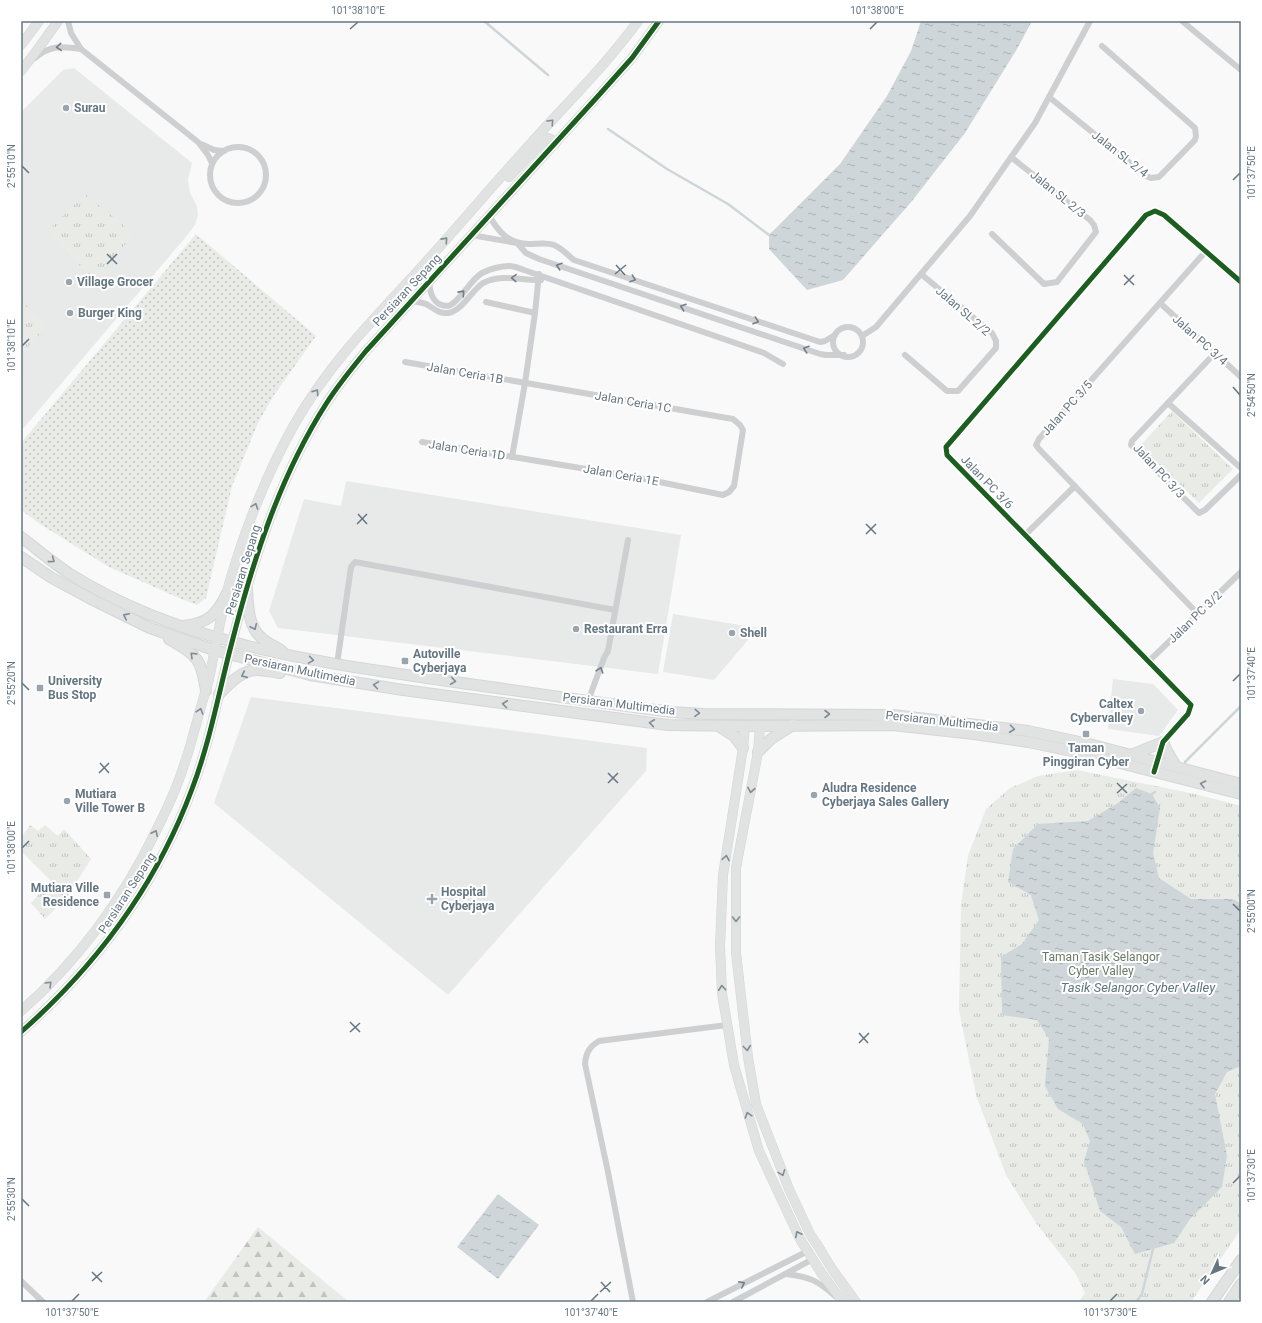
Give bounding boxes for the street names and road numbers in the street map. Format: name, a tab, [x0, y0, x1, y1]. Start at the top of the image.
street label: Jalan SL 2/4	[1089, 128, 1151, 180]
street label: Jalan SL 2/3	[1027, 167, 1089, 221]
street label: Persiaran Sepang	[370, 251, 444, 329]
street label: Jalan SL 2/2	[933, 284, 993, 338]
street label: Jalan PC 3/4	[1170, 312, 1231, 368]
street label: Jalan Ceria 1B	[426, 359, 504, 387]
street label: Jalan PC 3/5	[1039, 377, 1095, 438]
street label: Jalan Ceria 1C	[594, 388, 673, 416]
street label: Jalan Ceria 1D	[428, 437, 506, 463]
street label: Jalan PC 3/3	[1130, 441, 1188, 501]
street label: Jalan PC 3/6	[958, 452, 1016, 512]
street label: Jalan Ceria 1E	[582, 461, 660, 489]
street label: Persiaran Sepang	[223, 523, 263, 617]
street label: Jalan PC 3/2	[1165, 588, 1225, 646]
street label: Persiaran Multimedia	[243, 651, 357, 689]
street label: Persiaran Multimedia	[562, 690, 676, 718]
street label: Persiaran Multimedia	[885, 708, 999, 734]
street label: Persiaran Sepang	[96, 850, 158, 936]

